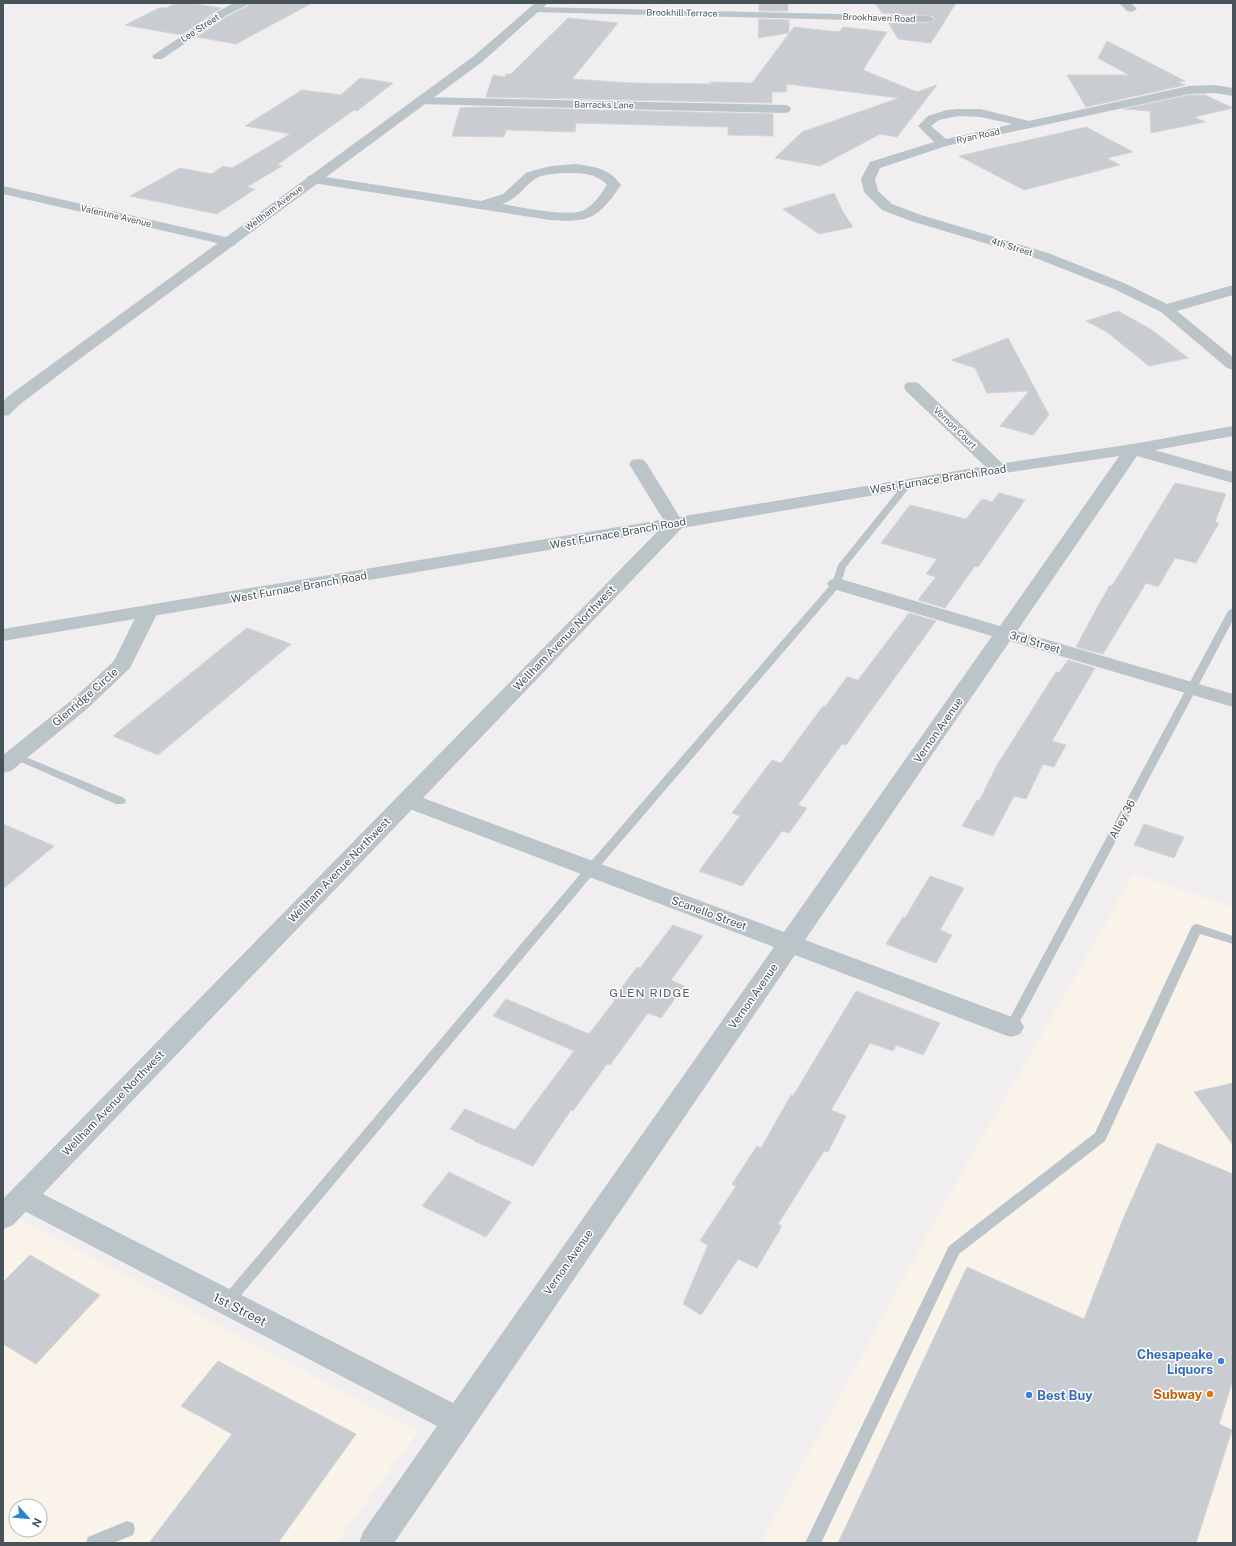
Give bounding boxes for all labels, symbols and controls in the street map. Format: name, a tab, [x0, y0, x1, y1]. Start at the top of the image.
street label: Brookhill Terrace	[646, 6, 718, 19]
street label: Lee Street	[178, 11, 221, 44]
street label: Brookhaven Road	[842, 11, 916, 24]
street label: Barracks Lane	[574, 98, 634, 111]
street label: Ryan Road	[955, 126, 1001, 146]
street label: Wellham Avenue	[243, 182, 305, 233]
street label: Valentine Avenue	[80, 202, 153, 229]
street label: 4th Street	[990, 235, 1035, 258]
street label: Vernon Court	[932, 404, 979, 451]
street label: West Furnace Branch Road	[869, 462, 1007, 496]
street label: West Furnace Branch Road	[549, 515, 687, 551]
street label: West Furnace Branch Road	[230, 569, 368, 605]
street label: Wellham Avenue Northwest	[511, 583, 617, 693]
street label: 3rd Street	[1008, 629, 1062, 655]
street label: Glenridge Circle	[50, 665, 120, 729]
street label: Vernon Avenue	[911, 695, 965, 765]
street label: Alley 36	[1107, 797, 1137, 841]
street label: Wellham Avenue Northwest	[286, 815, 392, 925]
street label: Scanello Street	[670, 894, 748, 932]
street label: Vernon Avenue	[726, 961, 780, 1031]
district label: GLEN RIDGE	[609, 986, 691, 1000]
street label: Wellham Avenue Northwest	[60, 1048, 166, 1158]
street label: Vernon Avenue	[541, 1227, 595, 1297]
street label: 1st Street	[211, 1290, 269, 1329]
place label: Chesapeake Liquors	[1137, 1347, 1213, 1377]
marker: Chesapeake Liquors	[1216, 1356, 1226, 1366]
place label: Subway	[1153, 1387, 1203, 1402]
place label: Best Buy	[1037, 1388, 1093, 1403]
marker: Subway	[1205, 1389, 1215, 1399]
marker: Best Buy	[1024, 1390, 1034, 1400]
north arrow	[8, 1498, 48, 1538]
text: N	[30, 1516, 44, 1529]

